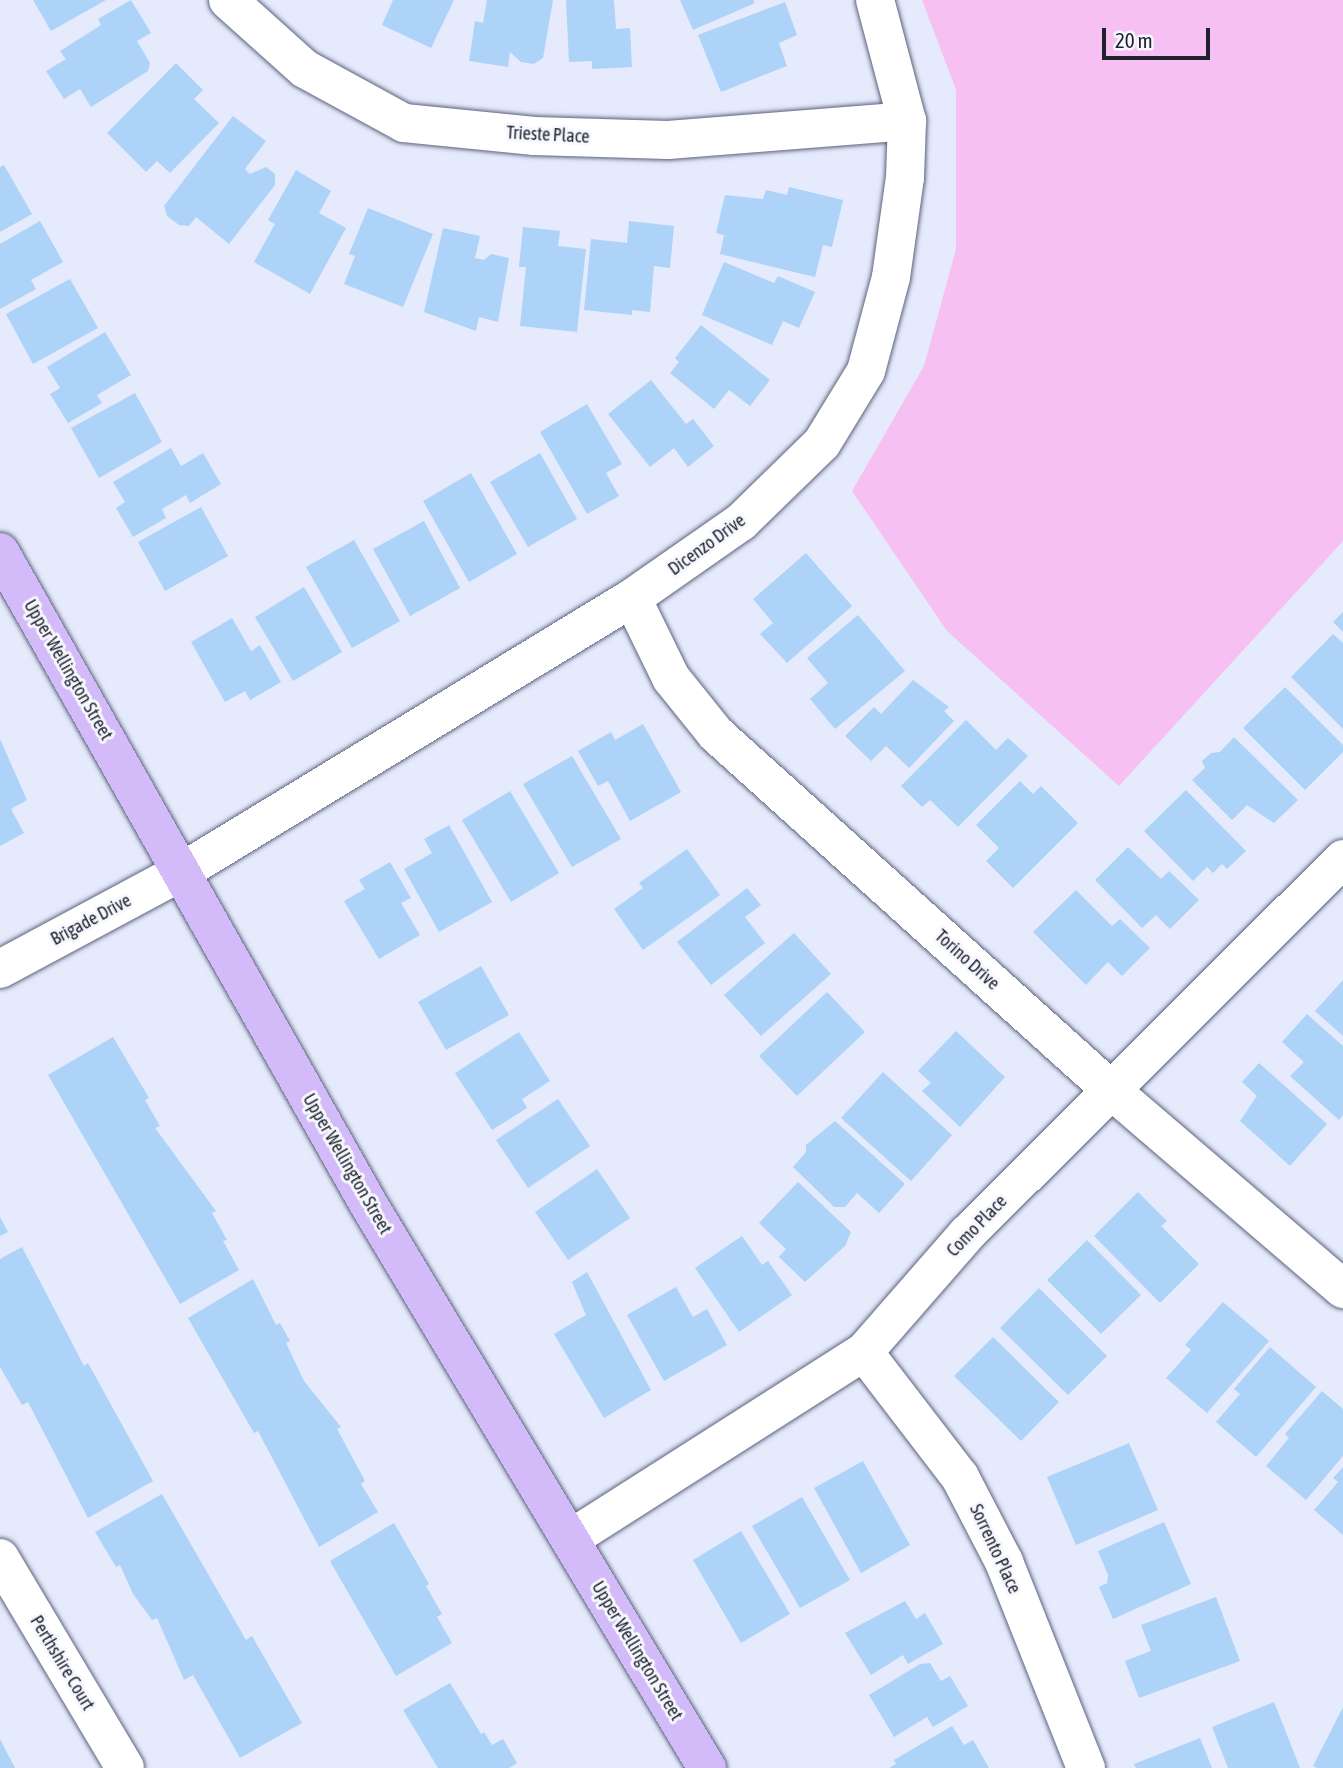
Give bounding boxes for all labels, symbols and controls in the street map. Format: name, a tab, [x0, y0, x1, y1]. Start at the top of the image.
scale bar	[1105, 14, 1214, 58]
text: 20 m	[1115, 28, 1153, 52]
street label: Trieste Place	[506, 122, 590, 148]
street label: Dicenzo Drive	[664, 510, 750, 580]
street label: Upper Wellington Street	[19, 596, 117, 744]
street label: Brigade Drive	[47, 890, 135, 950]
street label: Torino Drive	[930, 925, 1004, 995]
street label: Upper Wellington Street	[298, 1090, 396, 1238]
street label: Como Place	[942, 1191, 1012, 1261]
street label: Sorrento Place	[965, 1501, 1025, 1597]
street label: Upper Wellington Street	[587, 1577, 687, 1725]
street label: Perthshire Court	[25, 1612, 99, 1714]

